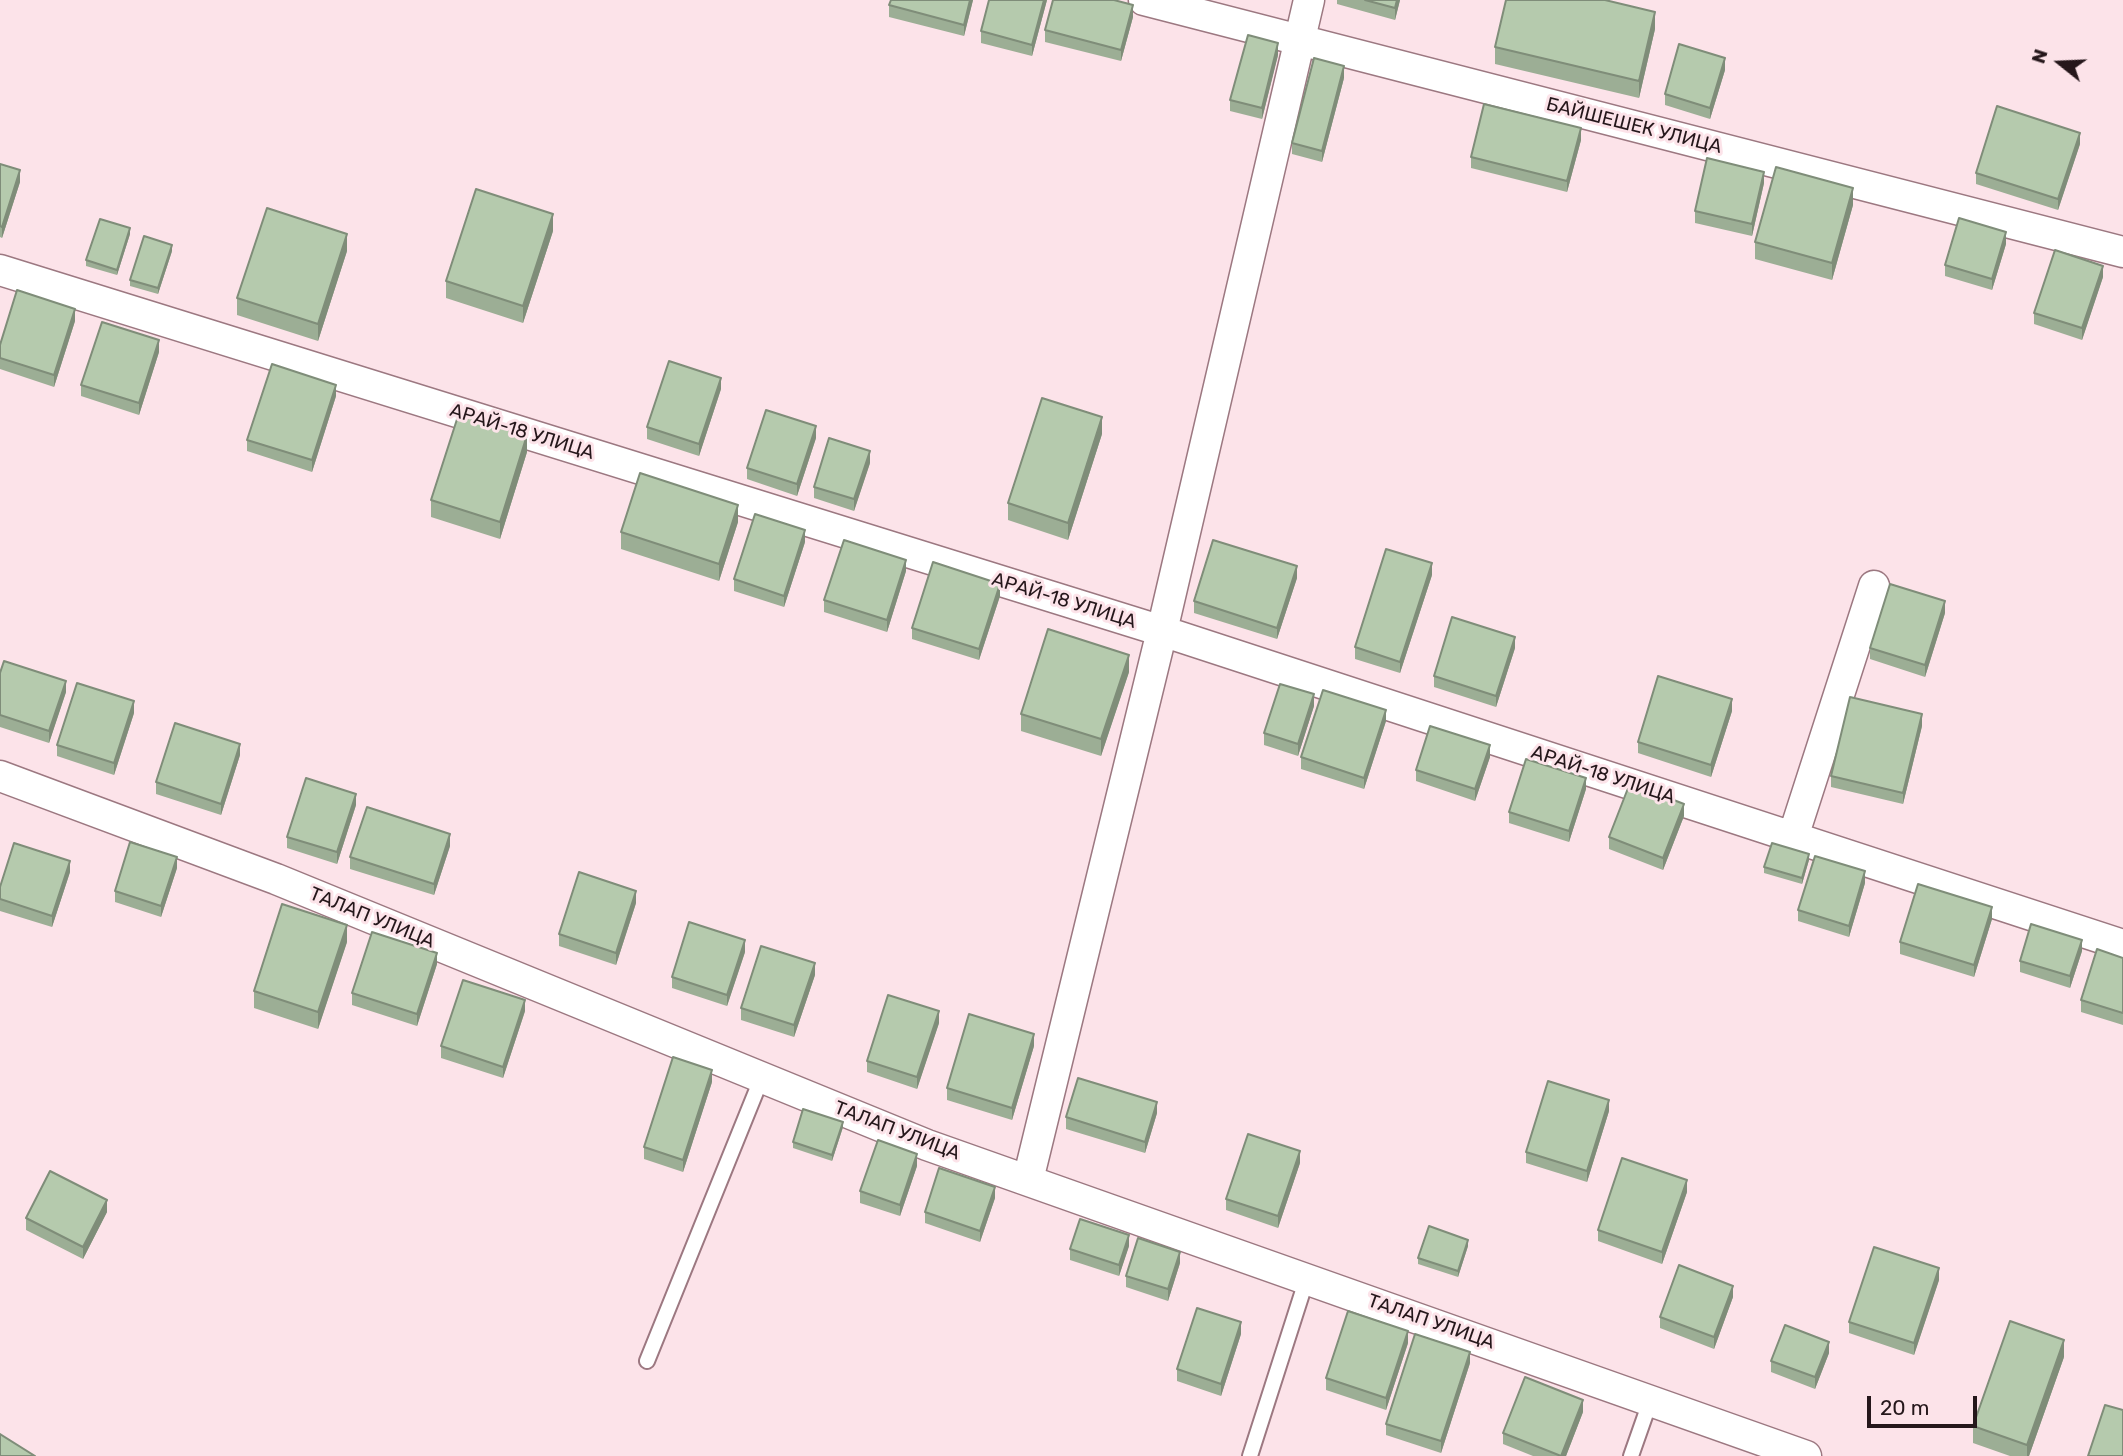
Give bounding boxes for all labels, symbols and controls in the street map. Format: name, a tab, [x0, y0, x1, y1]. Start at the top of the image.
north arrow	[2025, 28, 2095, 98]
text: N	[2027, 46, 2053, 66]
street label: БАЙШЕШЕК УЛИЦА	[1544, 93, 1724, 159]
street label: АРАЙ-18 УЛИЦА	[447, 399, 597, 465]
street label: АРАЙ-18 УЛИЦА	[989, 568, 1139, 634]
street label: АРАЙ-18 УЛИЦА	[1528, 741, 1678, 809]
street label: ТАЛАП УЛИЦА	[306, 883, 438, 953]
street label: ТАЛАП УЛИЦА	[831, 1097, 963, 1165]
street label: ТАЛАП УЛИЦА	[1364, 1290, 1498, 1354]
scale bar	[1871, 1382, 1981, 1426]
text: 20 m	[1880, 1395, 1929, 1420]

